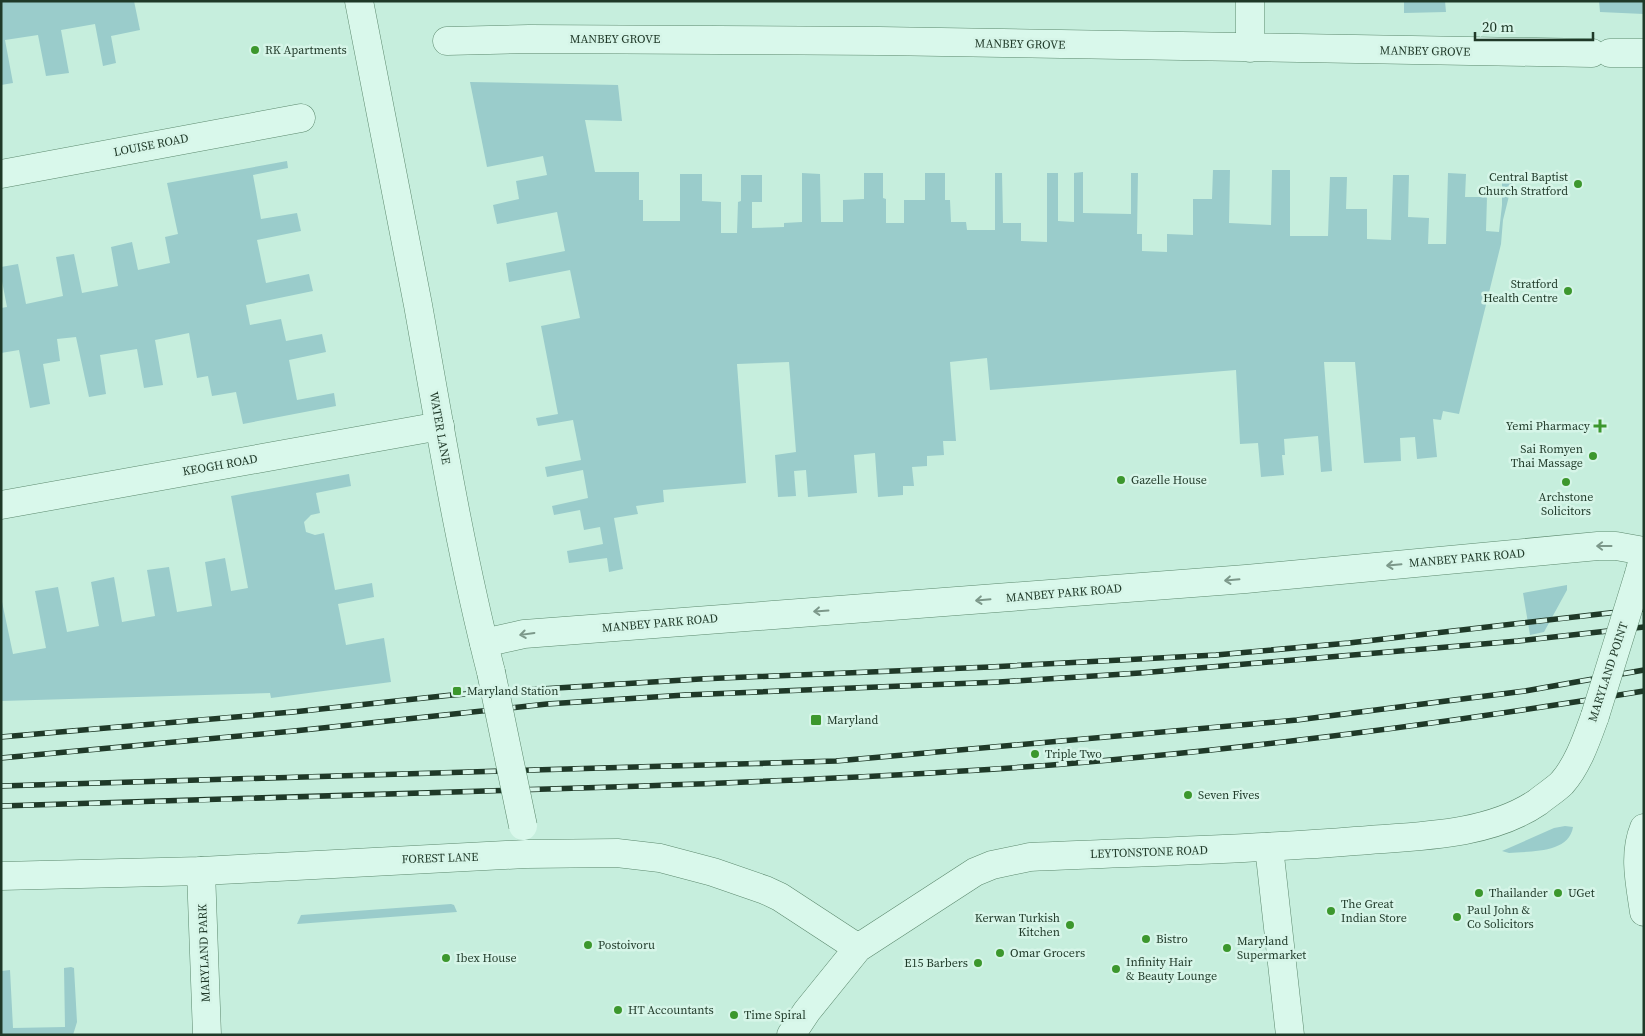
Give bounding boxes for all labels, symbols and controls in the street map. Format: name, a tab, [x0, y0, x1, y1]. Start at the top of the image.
scale bar	[1475, 10, 1592, 42]
text: 20 m	[1482, 16, 1514, 37]
street label: MANBEY GROVE	[570, 31, 660, 47]
street label: MANBEY GROVE	[975, 35, 1065, 53]
place label: RK Apartments	[265, 42, 347, 58]
street label: MANBEY GROVE	[1380, 42, 1470, 60]
marker: RK Apartments	[249, 44, 261, 56]
street label: LOUISE ROAD	[112, 130, 190, 160]
place label: Central Baptist Church Stratford	[1478, 169, 1568, 199]
marker: Central Baptist Church Stratford	[1572, 178, 1584, 190]
place label: Stratford Health Centre	[1483, 276, 1558, 306]
marker: Stratford Health Centre	[1562, 285, 1574, 297]
street label: WATER LANE	[426, 390, 454, 466]
place label: Yemi Pharmacy	[1506, 418, 1591, 434]
marker: Yemi Pharmacy	[1594, 420, 1606, 432]
place label: Sai Romyen Thai Massage	[1511, 441, 1583, 471]
marker: Sai Romyen Thai Massage	[1587, 450, 1599, 462]
street label: KEOGH ROAD	[181, 451, 259, 479]
place label: Gazelle House	[1131, 472, 1207, 488]
marker: Gazelle House	[1115, 474, 1127, 486]
marker: Archstone Solicitors	[1560, 476, 1572, 488]
place label: Archstone Solicitors	[1539, 489, 1593, 519]
one-way arrow	[1596, 541, 1612, 551]
street label: MANBEY PARK ROAD	[1408, 545, 1526, 571]
one-way arrow	[1386, 560, 1402, 570]
one-way arrow	[1224, 575, 1240, 584]
street label: MANBEY PARK ROAD	[1005, 580, 1123, 606]
one-way arrow	[975, 595, 991, 604]
one-way arrow	[813, 606, 829, 615]
street label: MANBEY PARK ROAD	[601, 610, 719, 636]
street label: MARYLAND POINT	[1584, 619, 1632, 724]
one-way arrow	[520, 629, 536, 639]
place label: Maryland Station	[467, 683, 558, 699]
marker: Maryland Station	[451, 685, 463, 697]
place label: Maryland	[827, 712, 879, 728]
marker: Maryland	[809, 713, 823, 727]
place label: Triple Two	[1045, 746, 1102, 762]
marker: Triple Two	[1029, 748, 1041, 760]
place label: Seven Fives	[1198, 787, 1260, 803]
marker: Seven Fives	[1182, 789, 1194, 801]
street label: LEYTONSTONE ROAD	[1090, 842, 1208, 862]
street label: FOREST LANE	[401, 849, 479, 867]
place label: Thailander	[1489, 885, 1548, 901]
place label: UGet	[1568, 885, 1595, 901]
marker: Thailander	[1473, 887, 1485, 899]
marker: UGet	[1552, 887, 1564, 899]
place label: The Great Indian Store	[1341, 896, 1407, 926]
place label: Paul John & Co Solicitors	[1467, 902, 1534, 932]
street label: MARYLAND PARK	[194, 904, 214, 1002]
marker: The Great Indian Store	[1325, 905, 1337, 917]
place label: Kerwan Turkish Kitchen	[975, 910, 1060, 940]
marker: Paul John & Co Solicitors	[1451, 911, 1463, 923]
marker: Kerwan Turkish Kitchen	[1064, 919, 1076, 931]
place label: Bistro	[1156, 931, 1188, 947]
marker: Bistro	[1140, 933, 1152, 945]
place label: Maryland Supermarket	[1237, 933, 1306, 963]
place label: Postoivoru	[598, 937, 655, 953]
marker: Postoivoru	[582, 939, 594, 951]
marker: Maryland Supermarket	[1221, 942, 1233, 954]
place label: Omar Grocers	[1010, 945, 1085, 961]
marker: Omar Grocers	[994, 947, 1006, 959]
place label: Ibex House	[456, 950, 517, 966]
marker: Ibex House	[440, 952, 452, 964]
place label: Infinity Hair & Beauty Lounge	[1126, 954, 1217, 984]
place label: E15 Barbers	[904, 955, 968, 971]
marker: E15 Barbers	[972, 957, 984, 969]
marker: Infinity Hair & Beauty Lounge	[1110, 963, 1122, 975]
place label: HT Accountants	[628, 1002, 714, 1018]
marker: HT Accountants	[612, 1004, 624, 1016]
place label: Time Spiral	[744, 1007, 806, 1023]
marker: Time Spiral	[728, 1009, 740, 1021]

